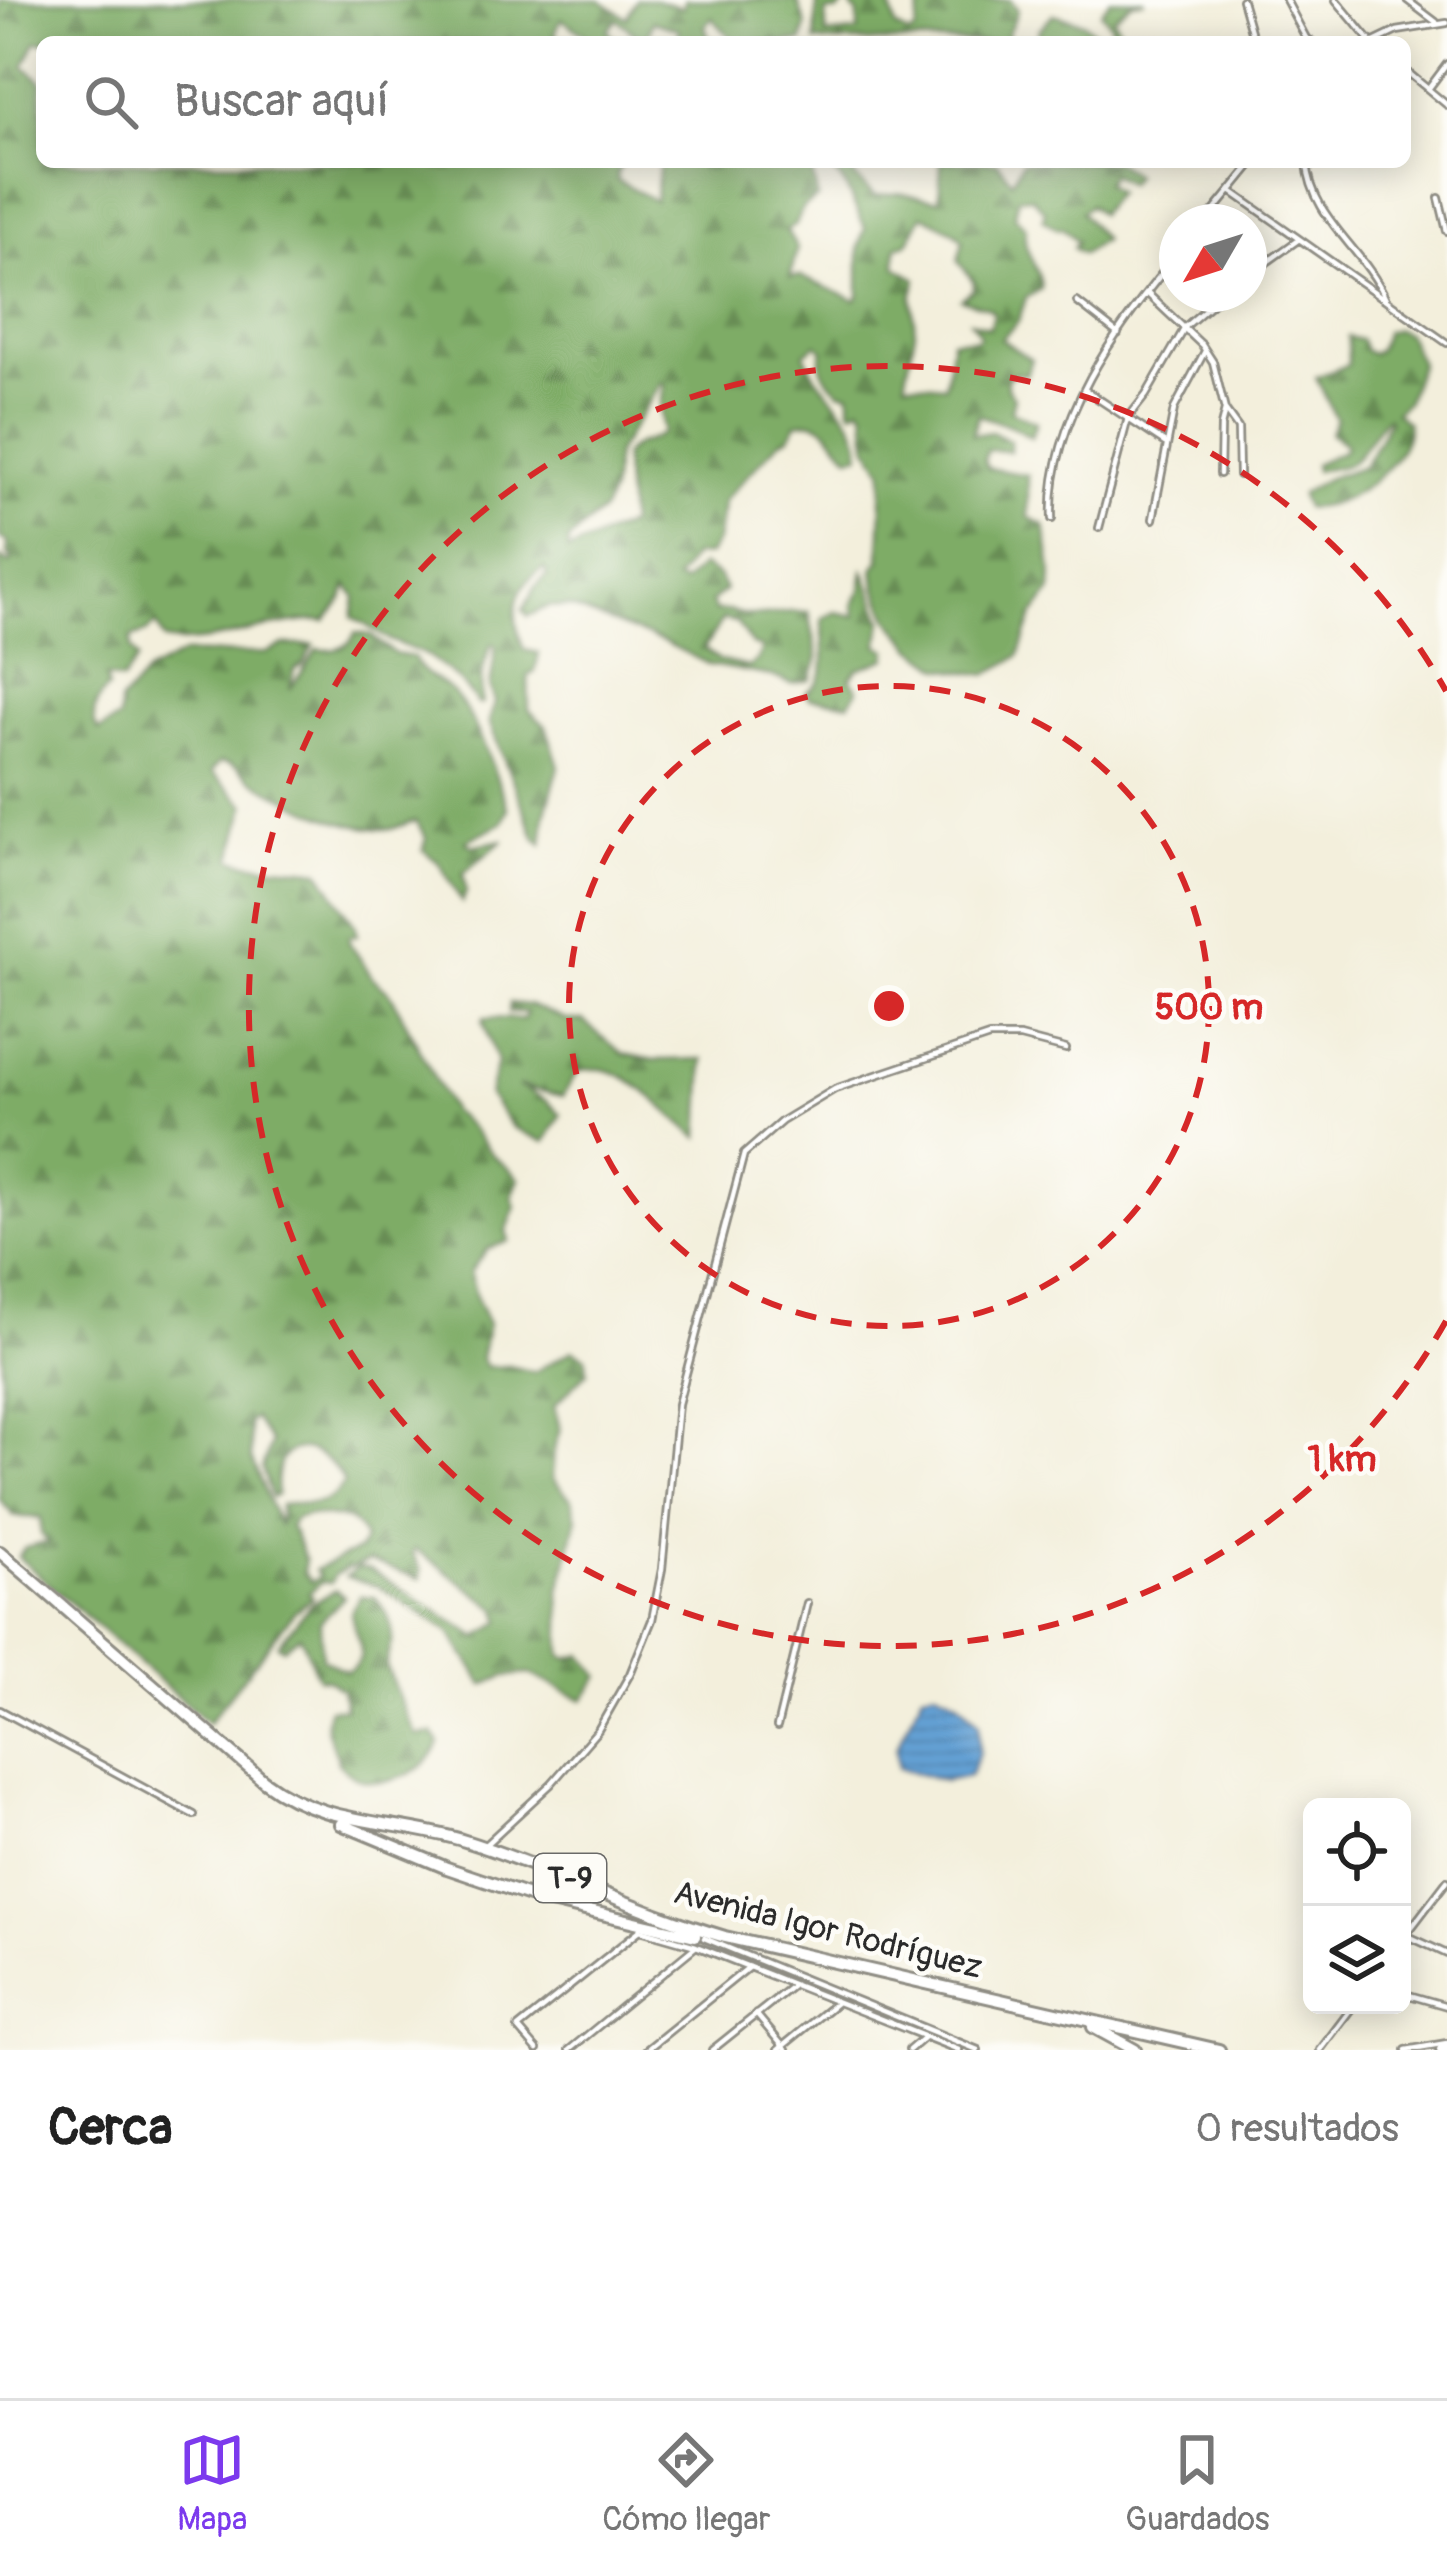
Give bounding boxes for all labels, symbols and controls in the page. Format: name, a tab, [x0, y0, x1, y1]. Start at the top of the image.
search box	[36, 36, 1411, 168]
icon: search	[78, 69, 144, 135]
text: Buscar aquí	[174, 74, 389, 130]
north arrow	[1159, 204, 1267, 312]
centre of rings	[868, 985, 910, 1027]
text: 500 m	[1155, 985, 1263, 1030]
text: 1 km	[1308, 1437, 1376, 1482]
map controls	[1303, 1798, 1411, 2014]
button: locate	[1303, 1798, 1411, 1906]
road number: T-9	[534, 1854, 606, 1902]
street label: Avenida Igor Rodríguez	[670, 1872, 986, 1988]
button: layers	[1303, 1906, 1411, 2014]
text: Cerca	[48, 2096, 172, 2160]
text: 0 resultados	[1195, 2104, 1399, 2153]
tab: Mapa	[177, 2427, 247, 2540]
tab: Cómo llegar	[602, 2427, 770, 2540]
tab: Guardados	[1125, 2427, 1270, 2540]

